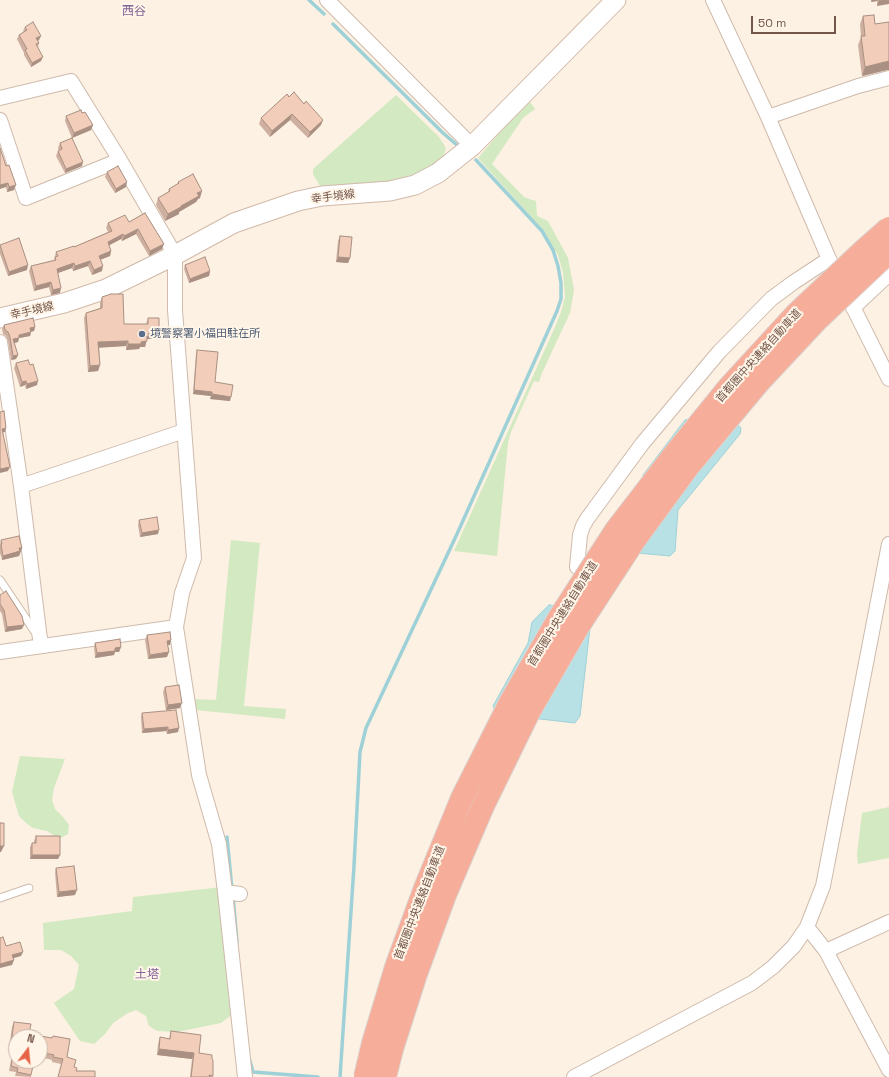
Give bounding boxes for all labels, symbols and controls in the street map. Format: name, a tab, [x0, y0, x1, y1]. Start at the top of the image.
district label: 西谷	[122, 5, 146, 19]
scale bar	[753, 8, 838, 34]
text: 50 m	[758, 15, 786, 31]
street label: 幸手境線	[310, 188, 356, 206]
street label: 幸手境線	[9, 300, 55, 322]
street label: 首都圏中央連絡自動車道	[714, 307, 804, 405]
place label: 境警察署小福田駐在所	[150, 327, 260, 341]
marker: 境警察署小福田駐在所	[137, 329, 147, 339]
street label: 首都圏中央連絡自動車道	[525, 559, 601, 669]
street label: 首都圏中央連絡自動車道	[392, 844, 448, 962]
district label: 土塔	[135, 968, 159, 982]
north arrow	[8, 1029, 48, 1069]
text: N	[26, 1031, 37, 1046]

